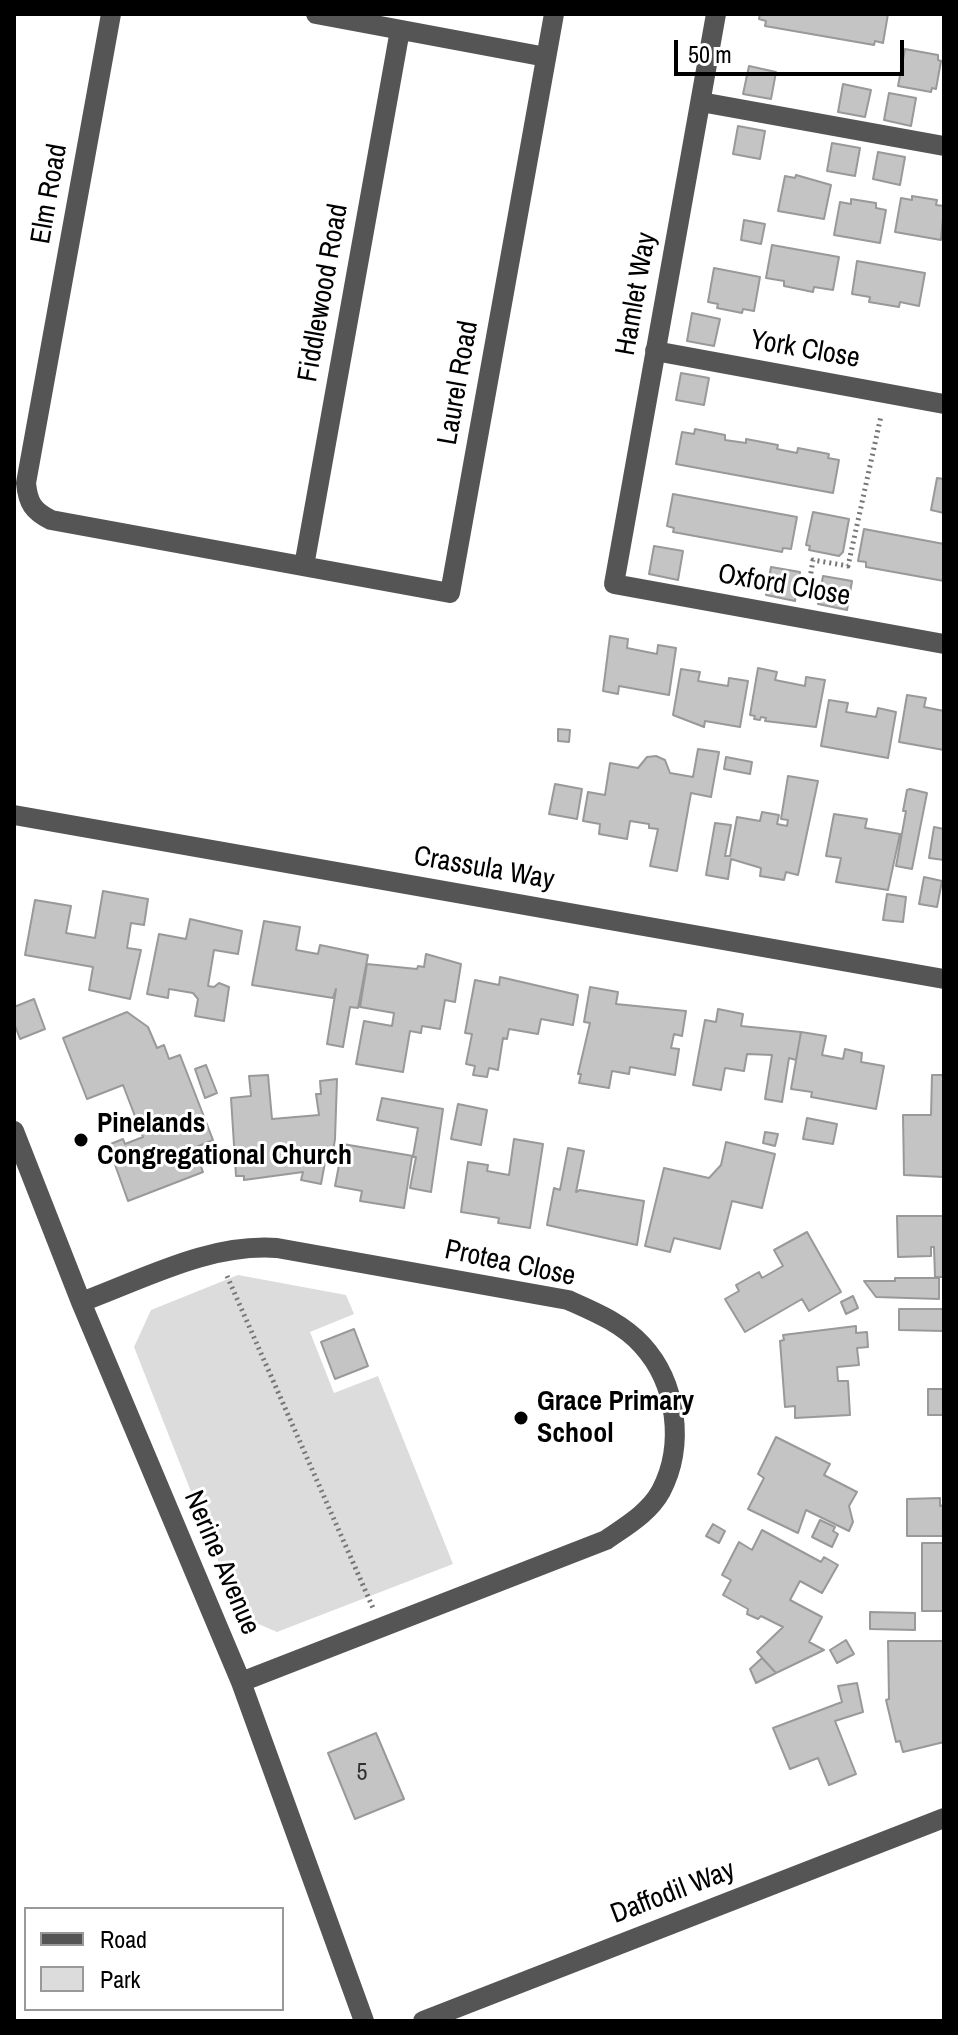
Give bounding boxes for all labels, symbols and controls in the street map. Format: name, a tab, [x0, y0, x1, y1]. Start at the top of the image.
scale bar	[678, 24, 908, 74]
text: 50 m	[688, 38, 732, 70]
street label: Elm Road	[25, 141, 75, 247]
street label: Fiddlewood Road	[292, 201, 356, 385]
street label: Hamlet Way	[610, 230, 664, 358]
street label: Laurel Road	[432, 318, 486, 448]
street label: York Close	[748, 324, 862, 376]
street label: Oxford Close	[715, 558, 853, 614]
street label: Crassula Way	[411, 840, 557, 898]
place label: Pinelands Congregational Church	[97, 1107, 352, 1173]
marker: Pinelands Congregational Church	[72, 1131, 90, 1149]
street label: Protea Close	[442, 1234, 578, 1294]
place label: Grace Primary School	[537, 1385, 694, 1451]
marker: Grace Primary School	[512, 1409, 530, 1427]
street label: Nerine Avenue	[176, 1486, 266, 1640]
house number: 5	[357, 1760, 367, 1788]
street label: Daffodil Way	[606, 1854, 740, 1932]
legend	[24, 1907, 284, 2011]
text: Road	[100, 1923, 147, 1955]
text: Park	[100, 1963, 140, 1995]

